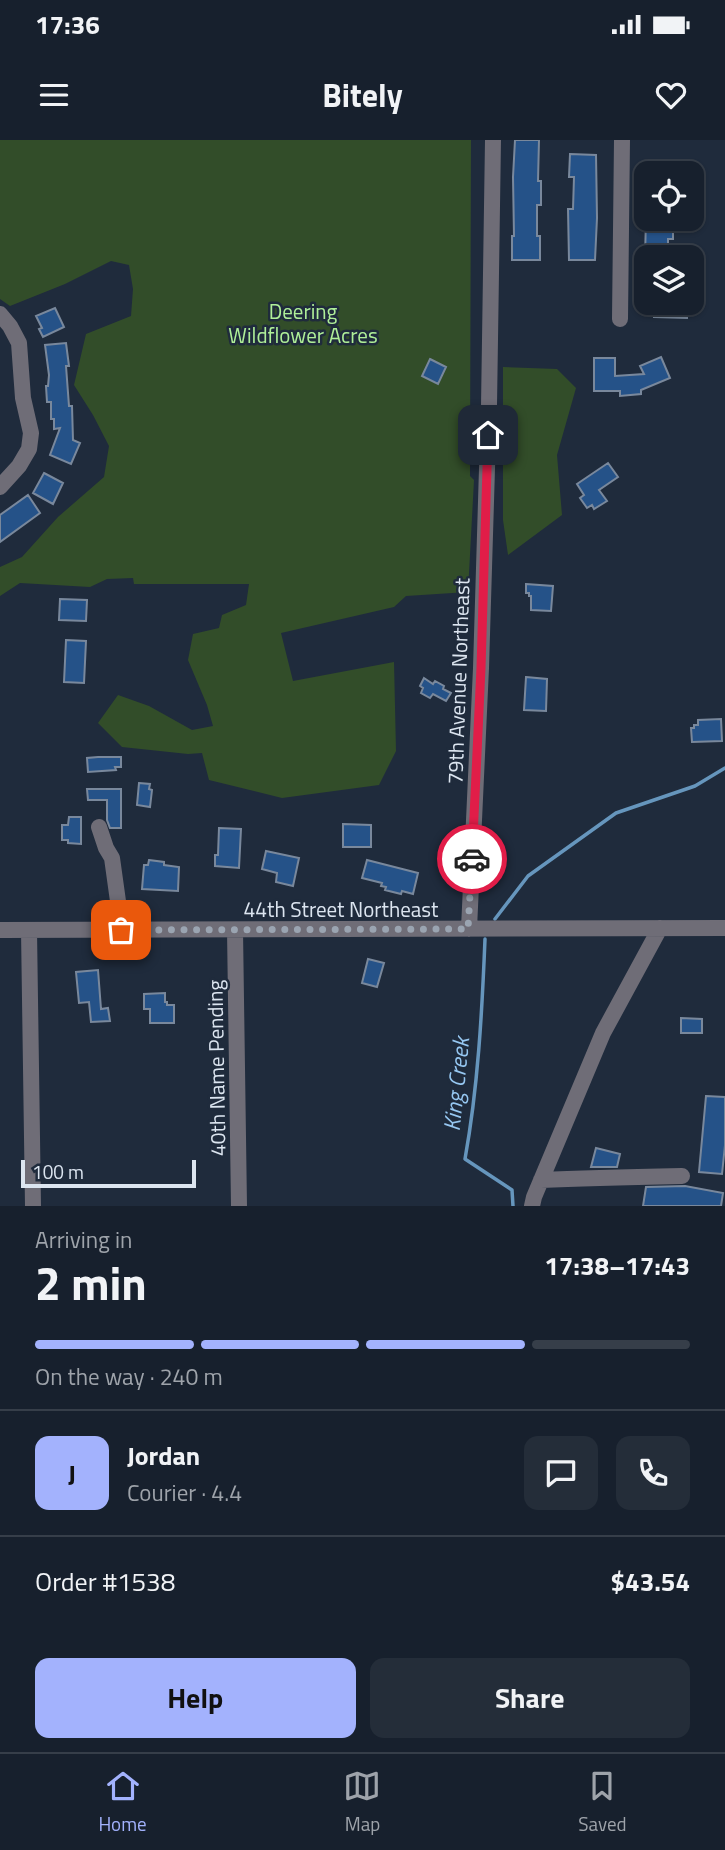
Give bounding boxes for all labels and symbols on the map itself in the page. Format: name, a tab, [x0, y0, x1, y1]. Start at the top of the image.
park label: Deering Wildflower Acres	[228, 295, 378, 351]
pin	[458, 405, 518, 465]
street label: 79th Avenue Northeast	[438, 577, 478, 785]
courier	[437, 824, 507, 894]
street label: 44th Street Northeast	[244, 893, 439, 925]
pin	[91, 900, 151, 960]
street label: 40th Name Pending	[198, 979, 234, 1156]
water label: King Creek	[434, 1033, 479, 1133]
scale bar	[21, 1157, 196, 1189]

